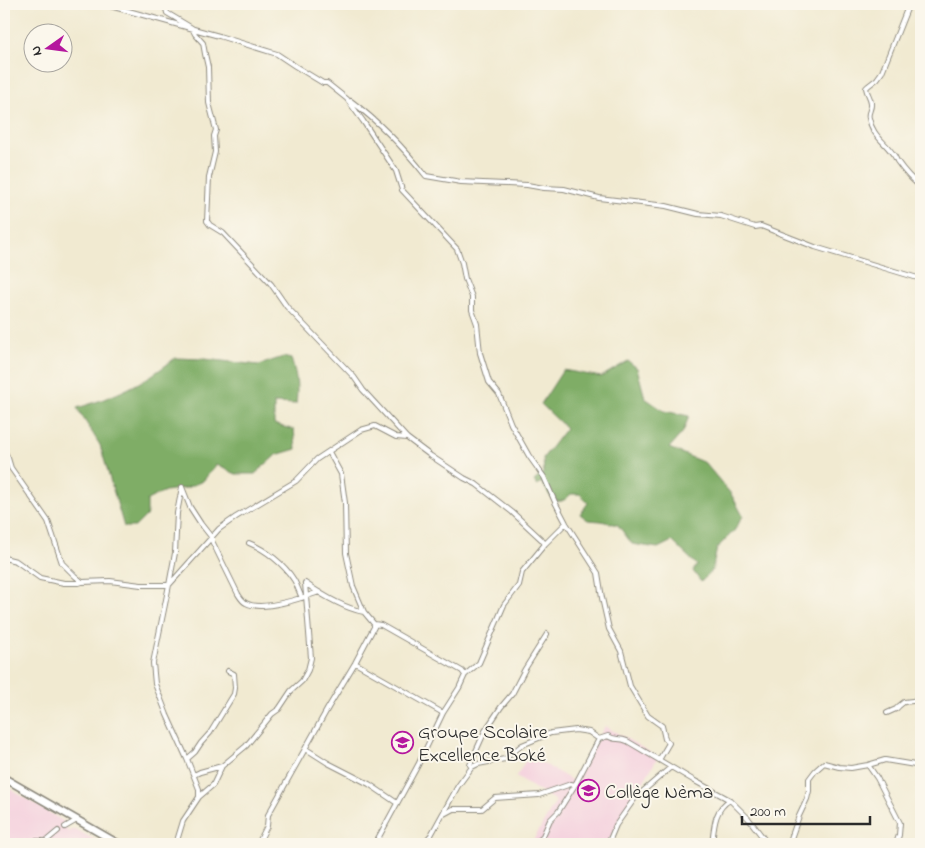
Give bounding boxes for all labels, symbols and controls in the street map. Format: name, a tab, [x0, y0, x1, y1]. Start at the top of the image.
north arrow	[22, 22, 72, 72]
text: N	[26, 44, 48, 58]
place label: Groupe Scolaire Excellence Boké	[418, 719, 548, 771]
school or university icon: Groupe Scolaire Excellence Boké	[390, 731, 414, 755]
school or university icon: Collège Nèma	[577, 779, 601, 803]
place label: Collège Nèma	[605, 779, 713, 809]
scale bar	[742, 793, 870, 825]
text: 200 m	[750, 801, 786, 823]

